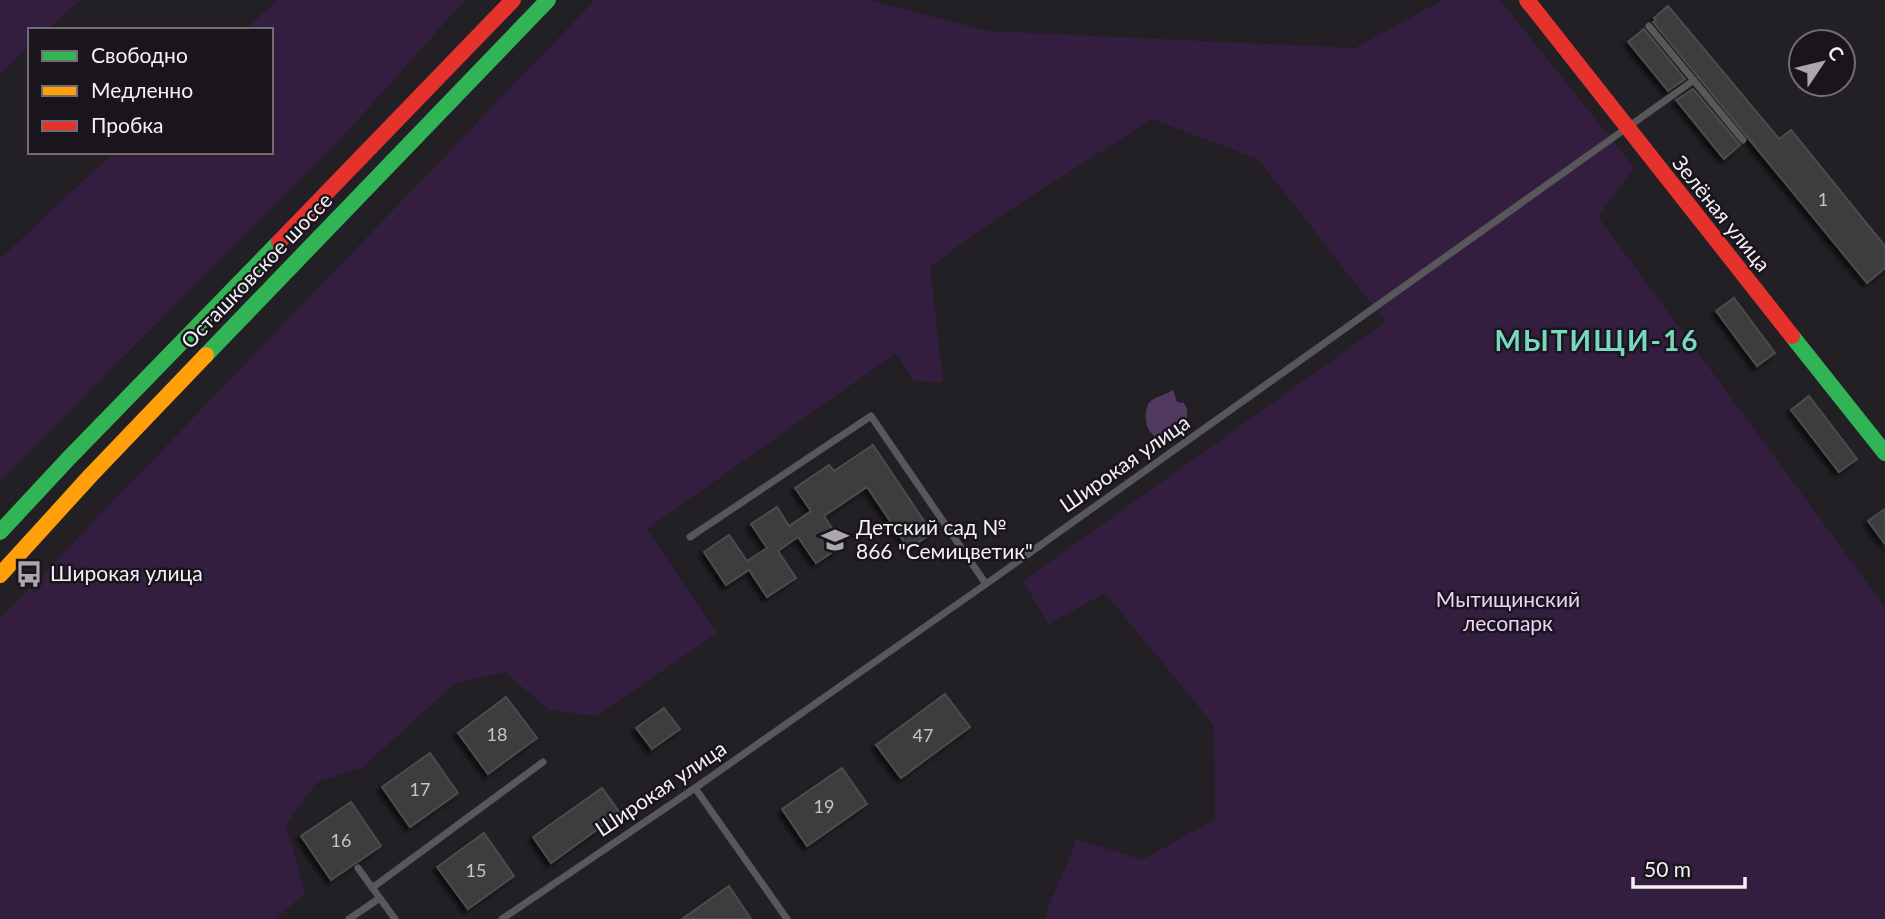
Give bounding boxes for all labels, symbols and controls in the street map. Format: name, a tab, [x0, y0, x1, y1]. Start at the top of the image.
legend	[28, 28, 273, 154]
north arrow	[1787, 28, 1857, 98]
text: С	[1823, 41, 1850, 65]
text: Свободно	[91, 42, 188, 67]
text: Медленно	[91, 77, 193, 102]
text: Пробка	[91, 112, 164, 137]
street label: Зелёная улица	[1668, 150, 1776, 276]
street label: Осташковское шоссе	[175, 187, 337, 353]
house number: 1	[1818, 188, 1828, 210]
district label: МЫТИЩИ-16	[1495, 323, 1699, 357]
street label: Широкая улица	[1054, 409, 1194, 517]
place label: Детский сад № 866 "Семицветик"	[856, 514, 1033, 563]
school or university icon: Детский сад № 866 "Семицветик"	[820, 525, 850, 555]
bus stop icon: Широкая улица	[14, 559, 44, 589]
place label: Широкая улица	[50, 560, 203, 585]
park label: Мытищинский лесопарк	[1436, 586, 1580, 635]
house number: 18	[487, 723, 507, 745]
house number: 47	[913, 724, 933, 746]
street label: Широкая улица	[590, 735, 730, 841]
house number: 17	[410, 778, 430, 800]
house number: 19	[814, 795, 834, 817]
house number: 16	[331, 829, 351, 851]
scale bar	[1633, 846, 1745, 890]
text: 50 m	[1644, 856, 1691, 881]
house number: 15	[466, 859, 486, 881]

